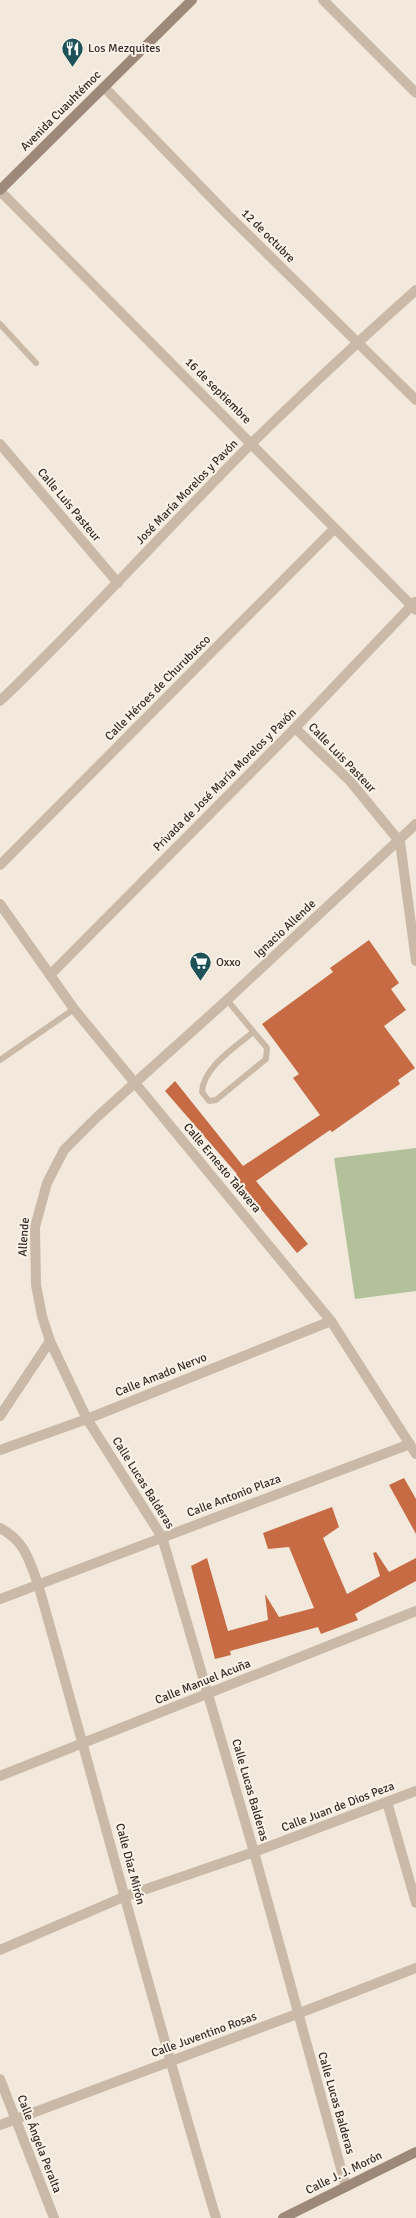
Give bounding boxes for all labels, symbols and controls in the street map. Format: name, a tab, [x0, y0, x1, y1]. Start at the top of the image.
restaurant icon: Los Mezquites	[60, 35, 86, 68]
place label: Los Mezquites	[88, 41, 161, 56]
street label: Avenida Cuauhtémoc	[18, 67, 105, 154]
street label: 12 de octubre	[238, 206, 298, 266]
street label: 16 de septiembre	[182, 355, 254, 427]
street label: José María Morelos y Pavón	[133, 436, 241, 548]
street label: Calle Luis Pasteur	[34, 465, 104, 545]
street label: Calle Héroes de Churubusco	[102, 632, 214, 744]
street label: Privada de José María Morelos y Pavón	[150, 705, 300, 855]
street label: Calle Luis Pasteur	[305, 720, 380, 796]
street label: Ignacio Allende	[251, 896, 319, 962]
supermarket icon: Oxxo	[188, 949, 214, 982]
place label: Oxxo	[216, 955, 241, 970]
street label: Calle Ernesto Talavera	[180, 1120, 264, 1216]
street label: Allende	[15, 1217, 33, 1257]
street label: Calle Amado Nervo	[113, 1350, 209, 1400]
street label: Calle Lucas Balderas	[109, 1434, 177, 1532]
street label: Calle Antonio Plaza	[185, 1471, 283, 1521]
street label: Calle Manuel Acuña	[153, 1656, 253, 1708]
street label: Calle Lucas Balderas	[228, 1737, 272, 1843]
street label: Calle Juan de Dios Peza	[279, 1778, 397, 1836]
street label: Calle Díaz Mirón	[112, 1822, 148, 1906]
street label: Calle Juventino Rosas	[149, 2009, 259, 2061]
street label: Calle Lucas Balderas	[314, 2050, 358, 2156]
street label: Calle Ángela Peralta	[13, 2093, 65, 2195]
street label: Calle J. J. Morón	[303, 2148, 385, 2198]

